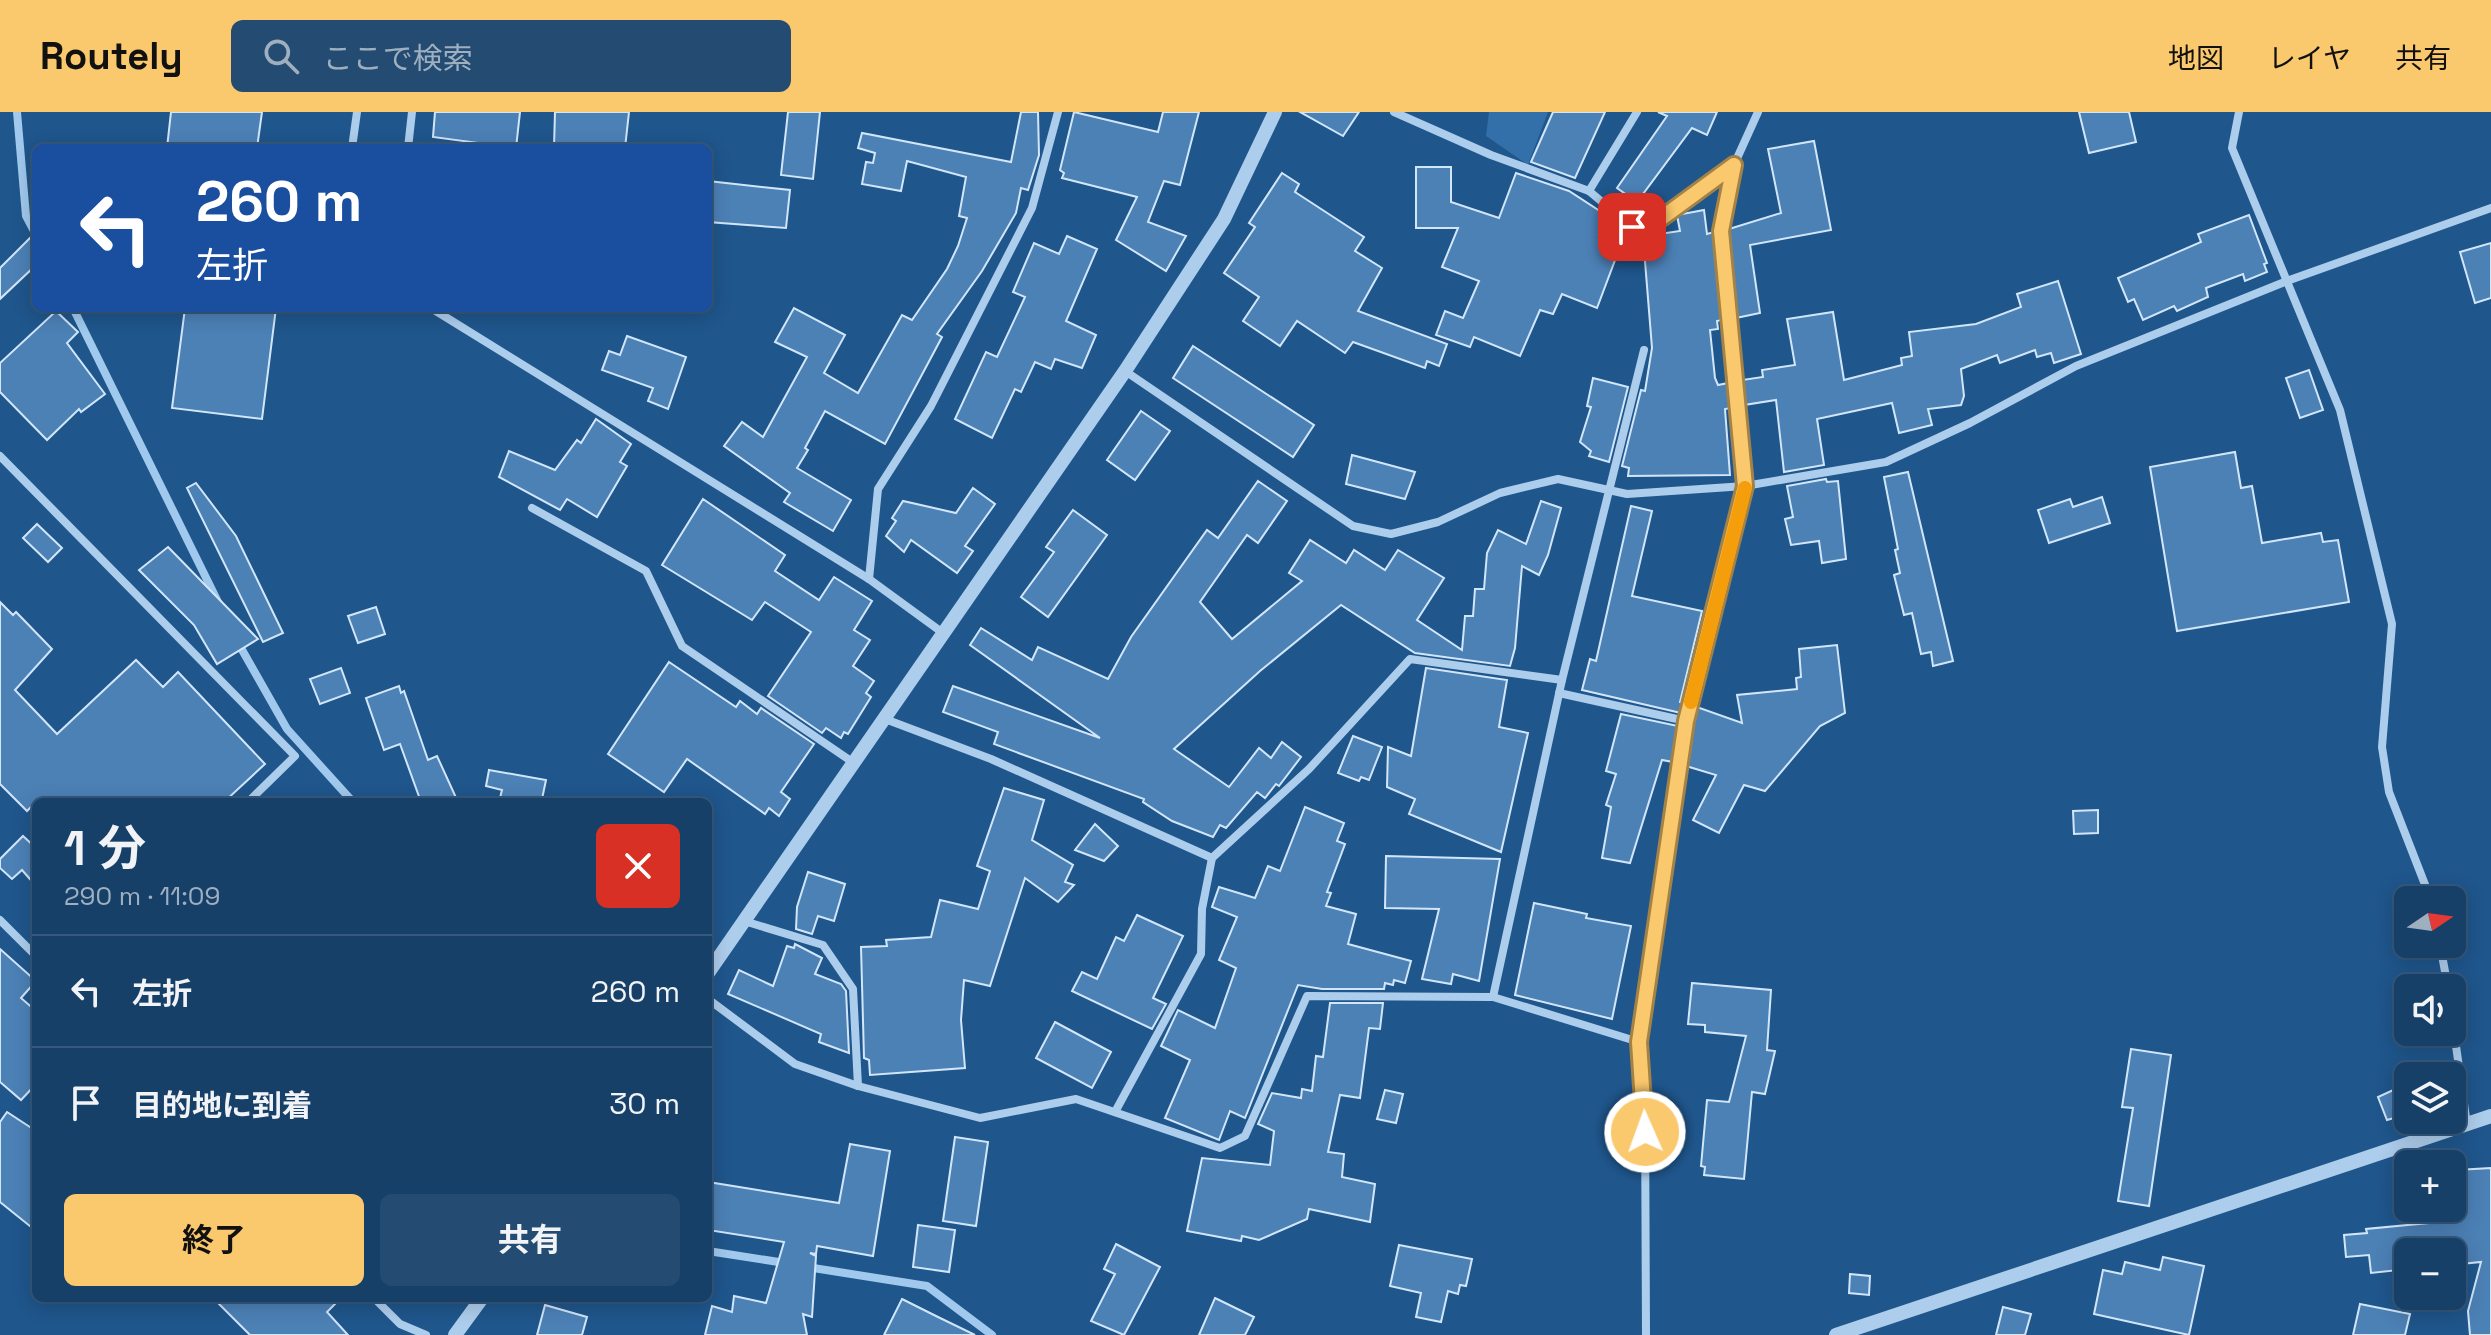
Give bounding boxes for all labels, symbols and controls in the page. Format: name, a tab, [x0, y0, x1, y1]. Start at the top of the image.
search box	[231, 20, 791, 92]
text: Routely	[40, 32, 183, 80]
icon: search	[259, 34, 303, 78]
text: ここで検索	[323, 39, 473, 78]
text: 地図	[2168, 40, 2224, 76]
text: レイヤ	[2268, 40, 2351, 76]
text: 共有	[2395, 40, 2451, 76]
text: 260 m	[196, 166, 362, 237]
icon: left	[64, 176, 168, 280]
pin	[1598, 193, 1666, 261]
icon: arrive	[1610, 205, 1654, 249]
text: 左折	[196, 243, 268, 289]
text: 1 分	[64, 818, 146, 879]
button: close	[596, 824, 680, 908]
text: 290 m · 11:09	[64, 879, 220, 913]
north arrow	[2394, 886, 2466, 958]
map controls	[2394, 886, 2466, 1310]
icon: left	[64, 969, 108, 1013]
text: 260 m	[591, 972, 680, 1011]
text: 左折	[132, 974, 192, 1013]
button: sound	[2394, 974, 2466, 1046]
button: layers	[2394, 1062, 2466, 1134]
icon: arrive	[64, 1081, 108, 1125]
text: 30 m	[609, 1084, 680, 1123]
text: 目的地に到着	[132, 1086, 312, 1125]
position arrow	[1603, 1090, 1687, 1174]
button: +	[2394, 1150, 2466, 1222]
button: 終了	[64, 1194, 364, 1286]
button: 共有	[380, 1194, 680, 1286]
button: −	[2394, 1238, 2466, 1310]

